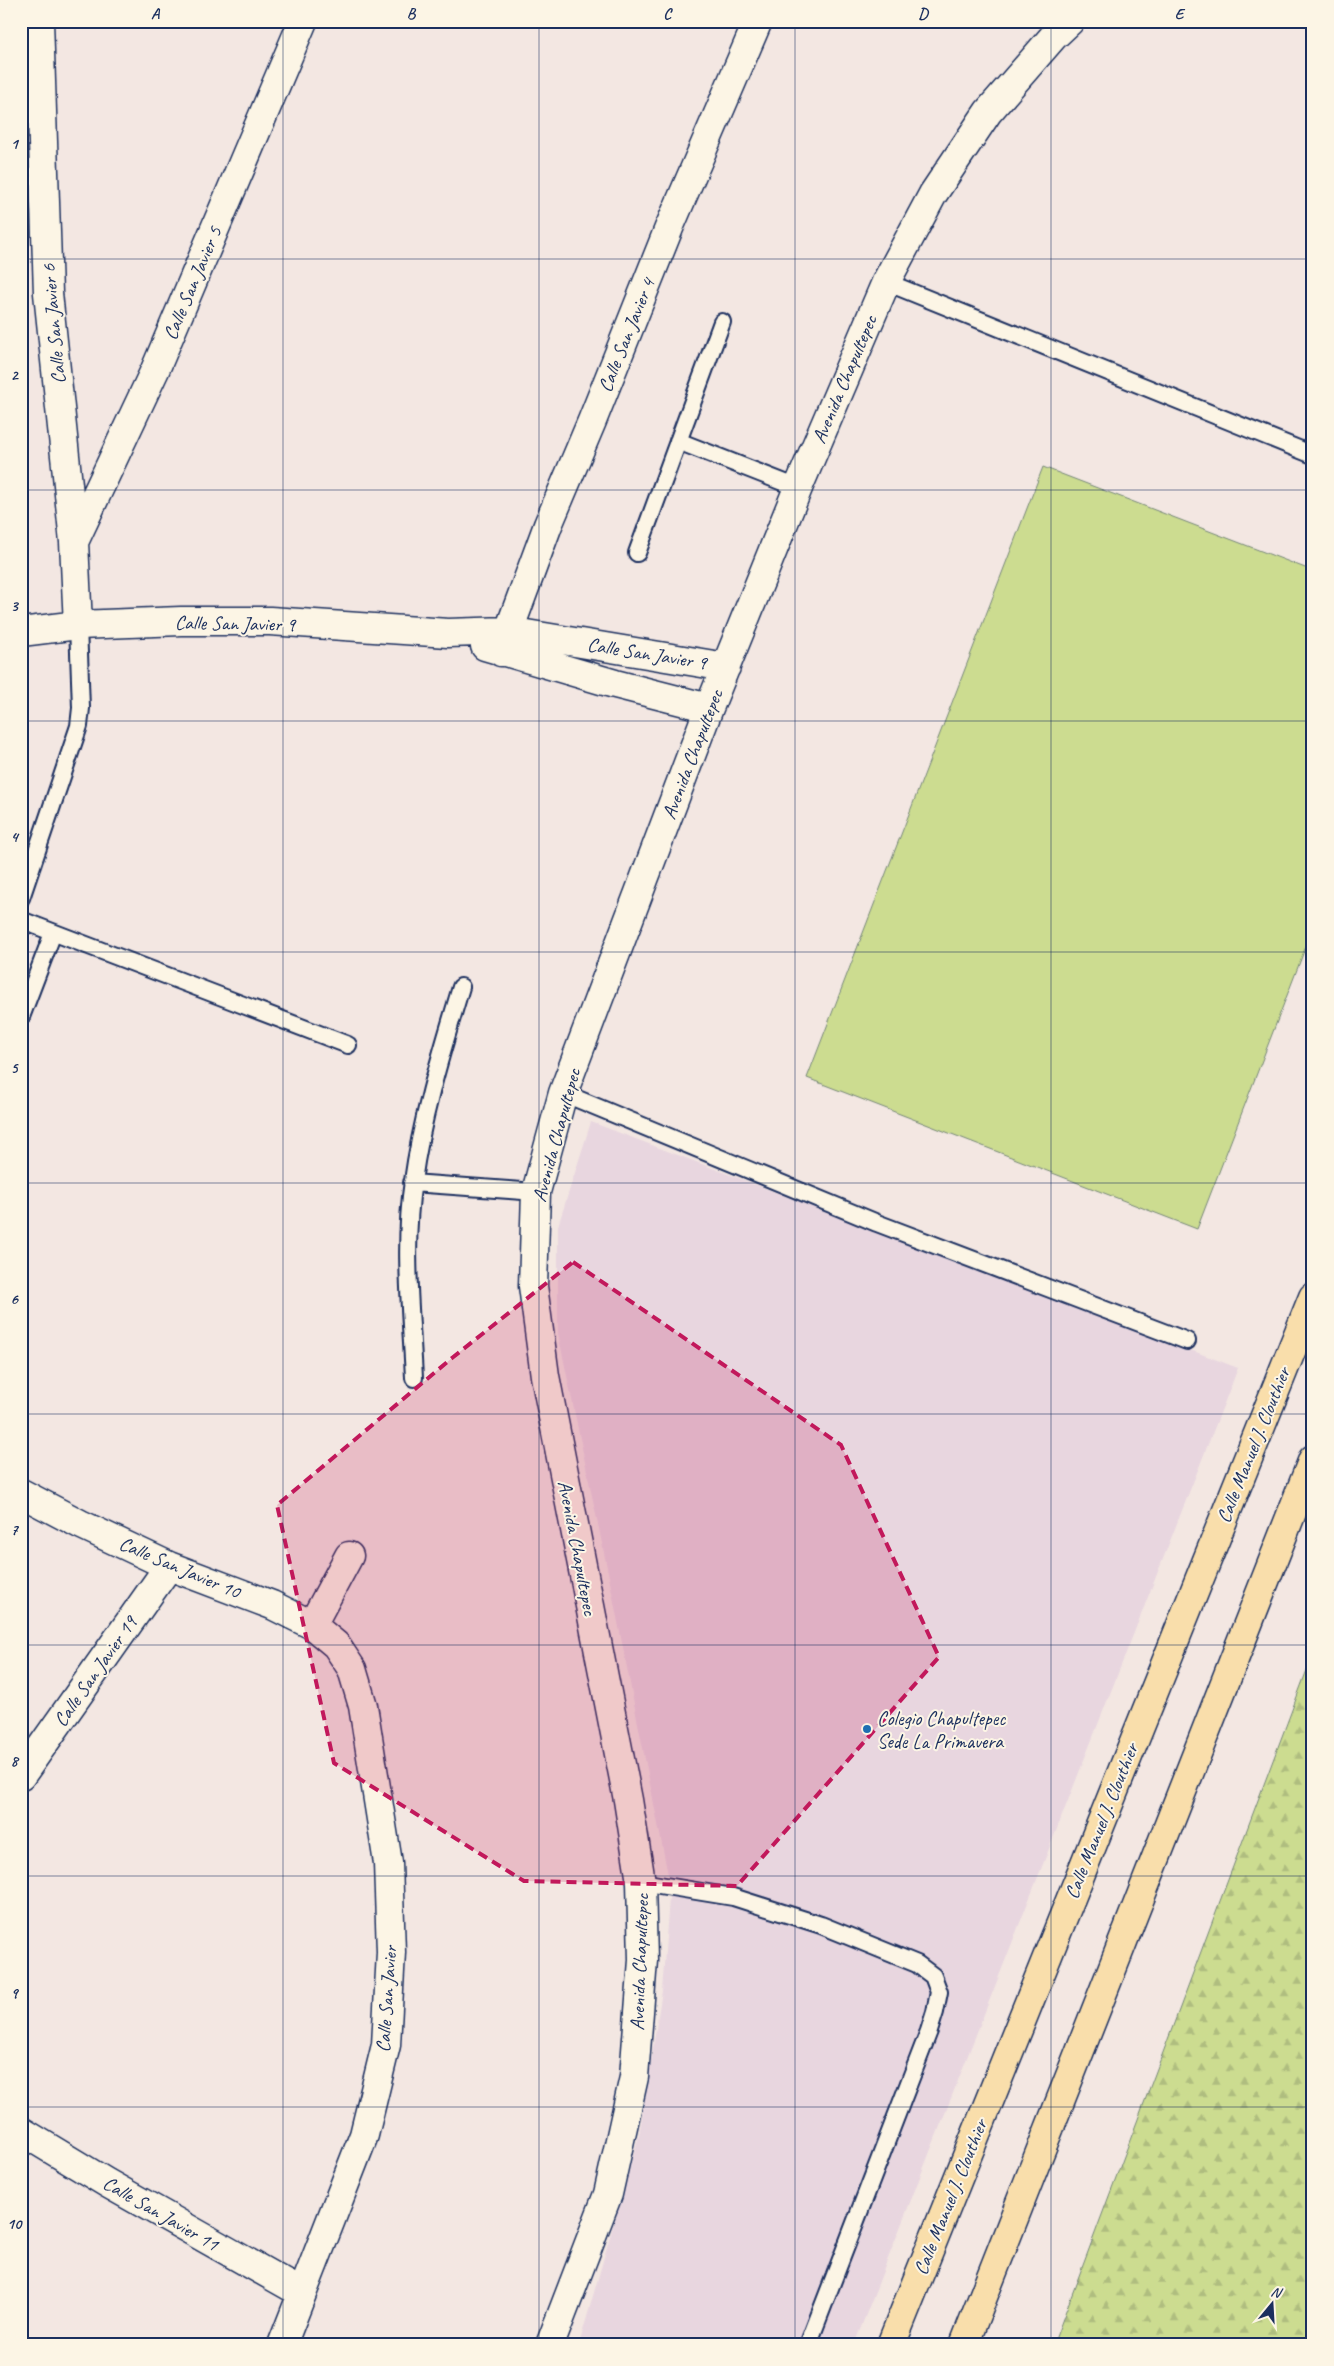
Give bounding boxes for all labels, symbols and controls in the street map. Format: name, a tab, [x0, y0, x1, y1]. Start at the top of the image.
text: A	[151, 4, 161, 24]
text: B	[407, 4, 417, 24]
text: C	[663, 4, 673, 24]
text: D	[918, 4, 929, 24]
text: E	[1175, 4, 1186, 24]
text: 1	[10, 134, 19, 154]
street label: Calle San Javier 5	[157, 222, 228, 343]
street label: Calle San Javier 6	[36, 262, 71, 385]
street label: Calle San Javier 4	[592, 273, 661, 396]
street label: Avenida Chapultepec	[806, 311, 883, 447]
text: 2	[10, 365, 19, 385]
text: 3	[10, 596, 19, 616]
street label: Calle San Javier 9	[175, 610, 297, 637]
street label: Calle San Javier 9	[586, 632, 710, 676]
street label: Avenida Chapultepec	[656, 685, 729, 823]
text: 4	[10, 827, 19, 847]
text: 5	[11, 1058, 20, 1078]
street label: Avenida Chapultepec	[527, 1065, 586, 1205]
text: 6	[10, 1289, 19, 1309]
street label: Calle Manuel J. Clouthier	[1211, 1362, 1297, 1527]
street label: Avenida Chapultepec	[552, 1478, 603, 1618]
text: 7	[10, 1520, 19, 1540]
street label: Calle San Javier 10	[115, 1531, 246, 1605]
street label: Calle San Javier 19	[48, 1609, 144, 1731]
place label: Colegio Chapultepec Sede La Primavera	[877, 1706, 1006, 1754]
marker: Colegio Chapultepec Sede La Primavera	[861, 1723, 873, 1735]
street label: Calle Manuel J. Clouthier	[1059, 1738, 1145, 1903]
text: 8	[10, 1751, 19, 1771]
street label: Avenida Chapultepec	[625, 1893, 654, 2031]
street label: Calle San Javier	[370, 1943, 403, 2053]
text: 9	[10, 1983, 19, 2003]
street label: Calle Manuel J. Clouthier	[908, 2114, 994, 2279]
street label: Calle San Javier 11	[98, 2170, 224, 2257]
text: 10	[7, 2214, 23, 2234]
north arrow	[1246, 2278, 1296, 2328]
text: N	[1269, 2283, 1285, 2302]

